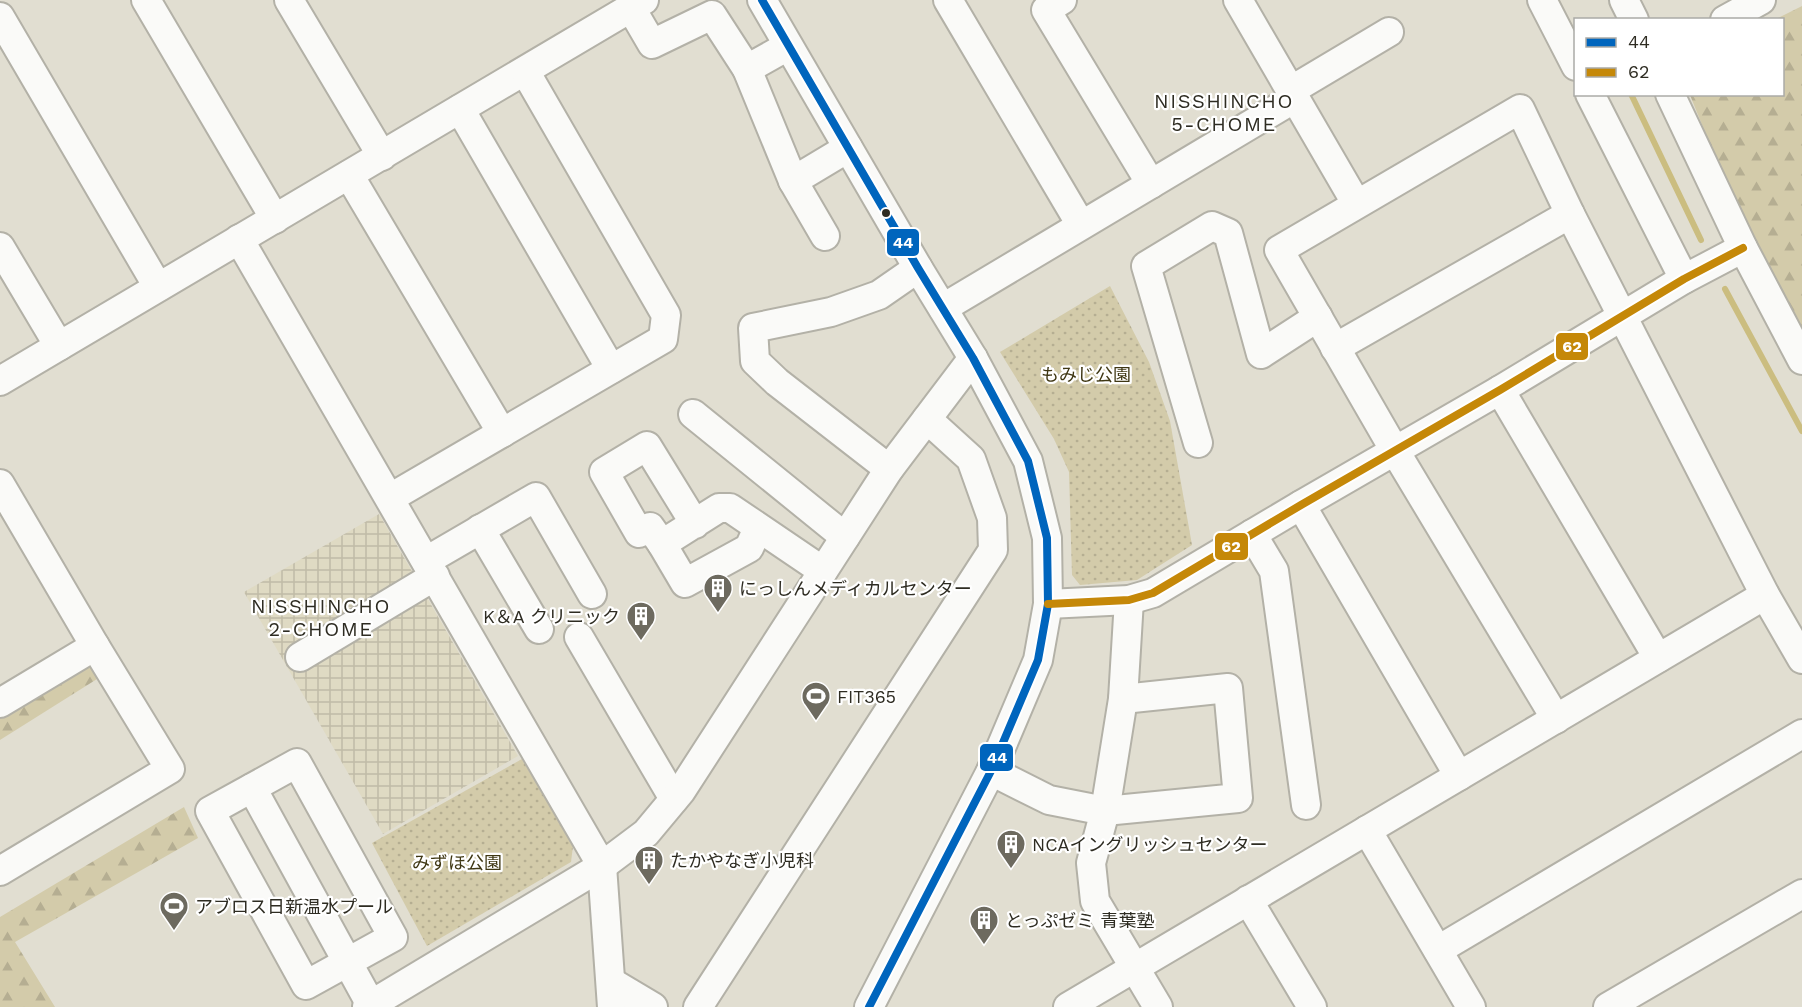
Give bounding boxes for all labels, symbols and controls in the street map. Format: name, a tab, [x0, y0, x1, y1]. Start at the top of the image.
legend	[1574, 18, 1784, 96]
text: 44	[1628, 31, 1650, 52]
text: 62	[1628, 61, 1649, 82]
district label: NISSHINCHO 5-CHOME	[1154, 89, 1294, 136]
unlabelled marker	[880, 207, 892, 219]
line badge: 44	[886, 228, 920, 257]
text: 44	[893, 233, 913, 252]
line badge: 62	[1555, 332, 1589, 361]
text: 62	[1562, 337, 1582, 356]
park label: もみじ公園	[1041, 364, 1131, 385]
line badge: 62	[1214, 532, 1249, 561]
text: 62	[1221, 537, 1241, 556]
building icon: にっしんメディカルセンター	[702, 572, 734, 614]
place label: にっしんメディカルセンター	[739, 578, 972, 599]
district label: NISSHINCHO 2-CHOME	[251, 594, 391, 641]
building icon: K＆A クリニック	[625, 600, 657, 642]
place label: K＆A クリニック	[483, 606, 620, 627]
sports icon: FIT365	[800, 680, 832, 722]
place label: FIT365	[837, 686, 896, 707]
line badge: 44	[979, 743, 1014, 772]
text: 44	[987, 748, 1007, 767]
building icon: NCAイングリッシュセンター	[995, 828, 1027, 870]
place label: NCAイングリッシュセンター	[1032, 834, 1267, 855]
building icon: たかやなぎ小児科	[633, 844, 665, 886]
place label: たかやなぎ小児科	[670, 850, 814, 871]
park label: みずほ公園	[412, 852, 502, 873]
sports icon: アブロス日新温水プール	[158, 890, 190, 932]
place label: アブロス日新温水プール	[195, 896, 393, 917]
building icon: とっぷゼミ 青葉塾	[968, 904, 1000, 946]
place label: とっぷゼミ 青葉塾	[1005, 910, 1155, 931]

